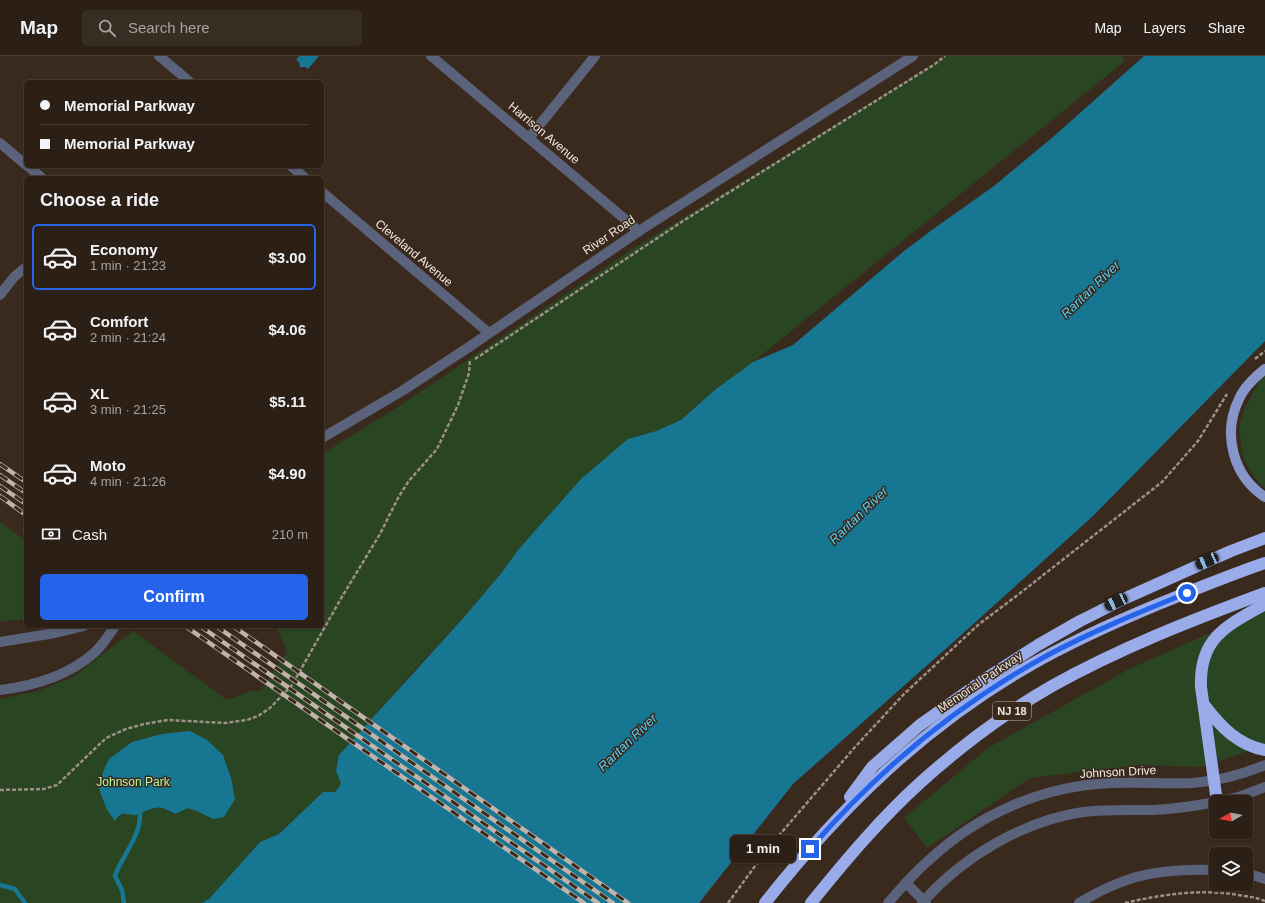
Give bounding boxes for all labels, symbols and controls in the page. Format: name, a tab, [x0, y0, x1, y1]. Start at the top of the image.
search box	[82, 10, 362, 46]
text: Map	[20, 17, 58, 38]
icon: search	[96, 17, 118, 39]
text: Search here	[128, 19, 210, 36]
text: Map	[1094, 20, 1122, 36]
text: Layers	[1144, 20, 1186, 36]
text: Share	[1208, 20, 1245, 36]
text: Memorial Parkway	[64, 97, 195, 114]
street label: Harrison Avenue	[506, 99, 583, 167]
text: Memorial Parkway	[64, 135, 195, 152]
text: Choose a ride	[40, 190, 159, 210]
street label: River Road	[580, 212, 638, 258]
street label: Cleveland Avenue	[373, 217, 456, 290]
icon: car	[42, 239, 78, 275]
text: Economy	[90, 241, 158, 258]
text: $3.00	[268, 249, 306, 266]
water label: Raritan River	[1058, 257, 1123, 321]
text: 1 min · 21:23	[90, 258, 166, 273]
icon: car	[42, 311, 78, 347]
text: Comfort	[90, 313, 148, 330]
text: $4.06	[268, 321, 306, 338]
text: 2 min · 21:24	[90, 330, 166, 345]
icon: car	[42, 383, 78, 419]
text: XL	[90, 385, 109, 402]
text: $5.11	[269, 393, 306, 410]
text: 3 min · 21:25	[90, 402, 166, 417]
icon: car	[42, 455, 78, 491]
text: Moto	[90, 457, 126, 474]
text: $4.90	[268, 465, 306, 482]
text: 4 min · 21:26	[90, 474, 166, 489]
water label: Raritan River	[826, 483, 891, 547]
icon: cash	[40, 523, 62, 545]
text: Cash	[72, 526, 107, 543]
text: 210 m	[272, 527, 308, 542]
car	[1194, 551, 1220, 571]
button: Confirm	[40, 574, 308, 620]
route start	[1178, 584, 1196, 602]
car	[1103, 591, 1129, 613]
street label: Memorial Parkway	[935, 649, 1025, 715]
road number: NJ 18	[993, 702, 1031, 720]
water label: Raritan River	[595, 710, 660, 774]
street label: Johnson Drive	[1079, 763, 1157, 781]
park label: Johnson Park	[96, 775, 171, 789]
north arrow	[1209, 795, 1253, 839]
map controls	[1209, 795, 1253, 891]
callout: 1 min	[730, 835, 796, 863]
route end	[801, 840, 819, 858]
text: 1 min	[746, 841, 780, 856]
button: layers	[1209, 847, 1253, 891]

